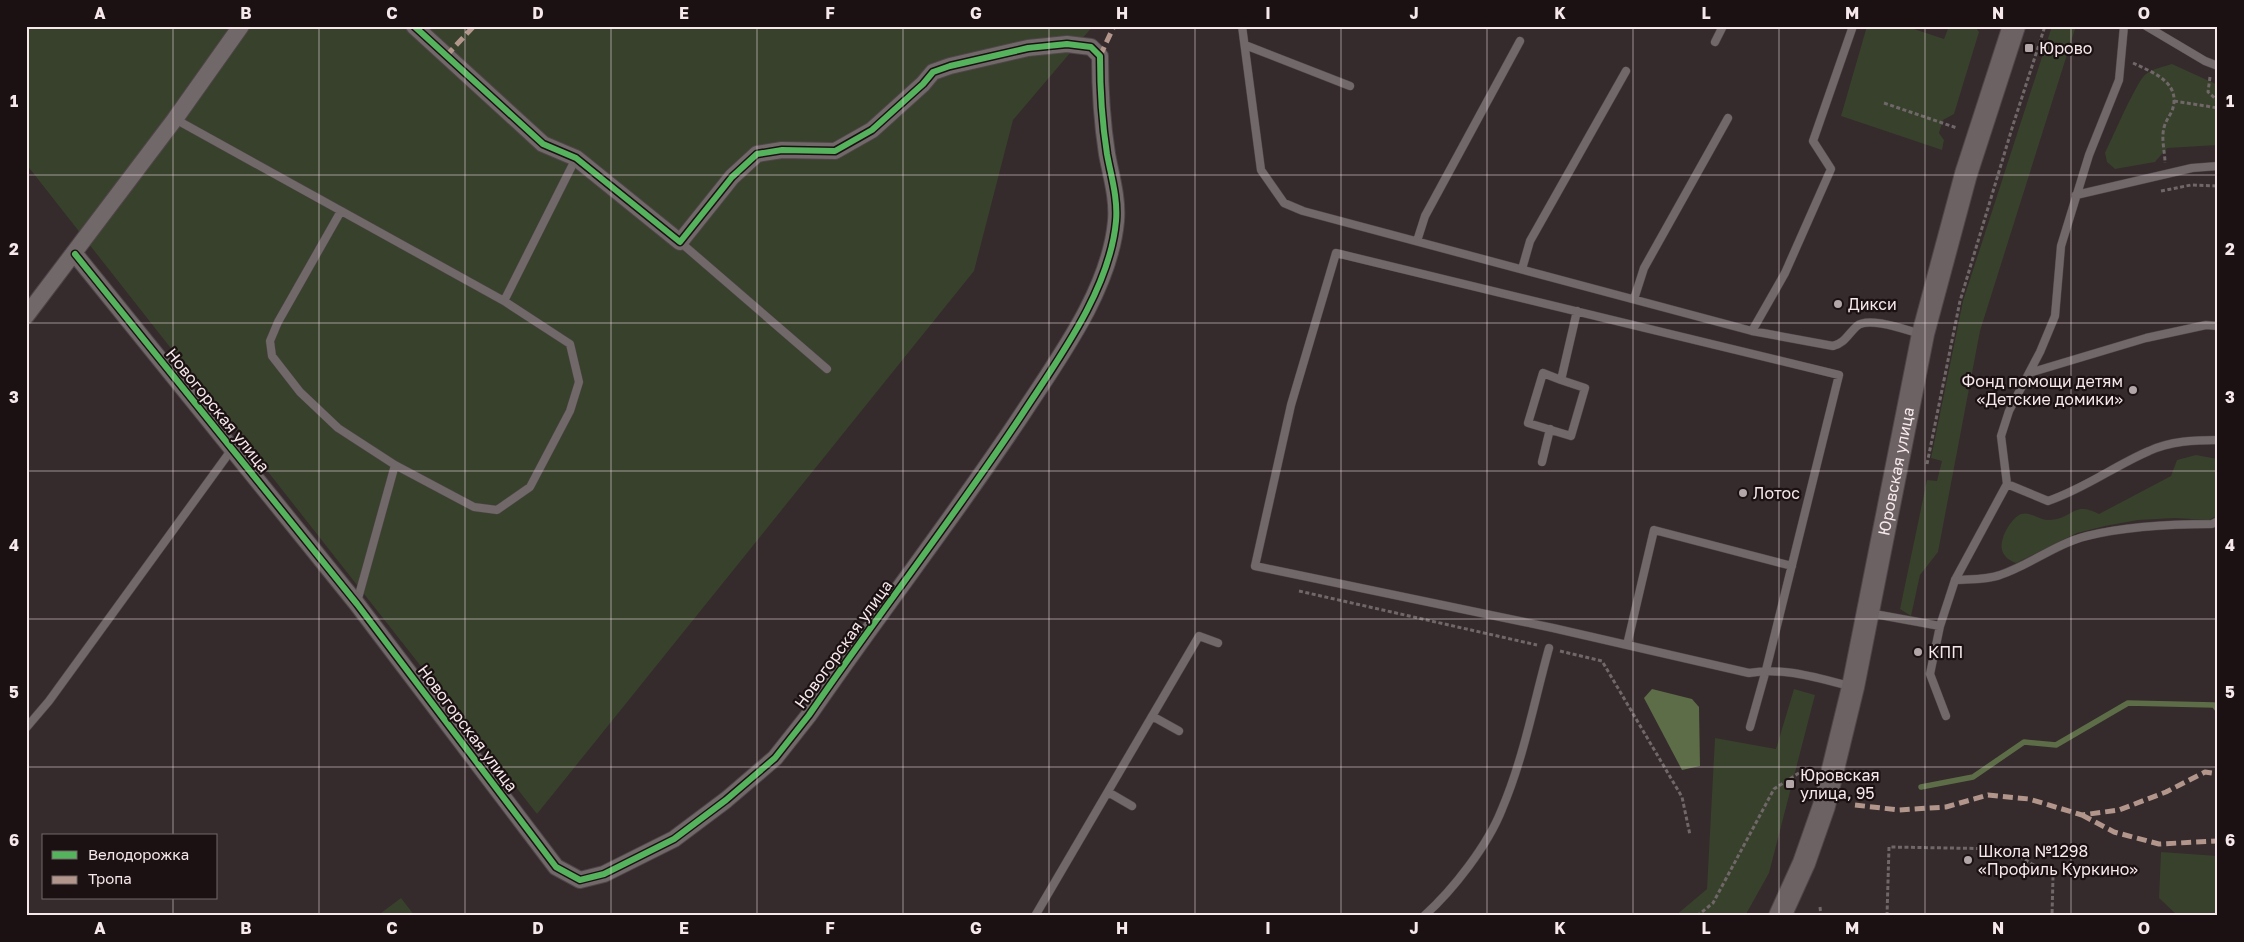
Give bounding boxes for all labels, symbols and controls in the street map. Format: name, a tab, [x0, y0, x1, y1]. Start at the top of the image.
text: A	[94, 3, 106, 23]
text: B	[240, 3, 252, 23]
text: C	[386, 3, 398, 23]
text: D	[532, 3, 544, 23]
text: E	[679, 3, 689, 23]
text: F	[825, 3, 835, 23]
text: G	[970, 3, 982, 23]
text: H	[1116, 3, 1128, 23]
text: I	[1265, 3, 1271, 23]
text: J	[1409, 3, 1419, 23]
text: K	[1554, 3, 1566, 23]
text: L	[1701, 3, 1711, 23]
text: M	[1845, 3, 1859, 23]
text: N	[1992, 3, 2004, 23]
text: O	[2138, 3, 2150, 23]
place label: Юрово	[2039, 38, 2092, 58]
marker: Юрово	[2023, 42, 2035, 54]
text: 1	[10, 91, 18, 111]
text: 1	[2226, 91, 2234, 111]
text: 2	[9, 239, 19, 259]
text: 2	[2225, 239, 2235, 259]
place label: Дикси	[1848, 294, 1897, 314]
marker: Дикси	[1832, 298, 1844, 310]
street label: Новогорская улица	[162, 344, 274, 476]
place label: Фонд помощи детям «Детские домики»	[1962, 371, 2123, 409]
marker: Фонд помощи детям «Детские домики»	[2127, 384, 2139, 396]
text: 3	[9, 387, 19, 407]
text: 3	[2225, 387, 2235, 407]
street label: Юровская улица	[1873, 405, 1918, 537]
place label: Лотос	[1753, 483, 1800, 503]
marker: Лотос	[1737, 487, 1749, 499]
text: 4	[9, 535, 19, 555]
text: 4	[2225, 535, 2235, 555]
street label: Новогорская улица	[790, 576, 896, 712]
place label: КПП	[1928, 642, 1963, 662]
marker: КПП	[1912, 646, 1924, 658]
street label: Новогорская улица	[414, 661, 522, 795]
text: 5	[9, 682, 19, 702]
text: 5	[2225, 682, 2235, 702]
place label: Юровская улица, 95	[1800, 765, 1880, 803]
marker: Юровская улица, 95	[1784, 778, 1796, 790]
text: 6	[9, 830, 19, 850]
text: 6	[2225, 830, 2235, 850]
legend	[42, 834, 218, 900]
place label: Школа №1298 «Профиль Куркино»	[1978, 841, 2138, 879]
text: Велодорожка	[88, 845, 189, 863]
marker: Школа №1298 «Профиль Куркино»	[1962, 854, 1974, 866]
text: Тропа	[88, 869, 132, 887]
text: A	[94, 918, 106, 938]
text: B	[240, 918, 252, 938]
text: C	[386, 918, 398, 938]
text: D	[532, 918, 544, 938]
text: E	[679, 918, 689, 938]
text: F	[825, 918, 835, 938]
text: G	[970, 918, 982, 938]
text: H	[1116, 918, 1128, 938]
text: I	[1265, 918, 1271, 938]
text: J	[1409, 918, 1419, 938]
text: K	[1554, 918, 1566, 938]
text: L	[1701, 918, 1711, 938]
text: M	[1845, 918, 1859, 938]
text: N	[1992, 918, 2004, 938]
text: O	[2138, 918, 2150, 938]

